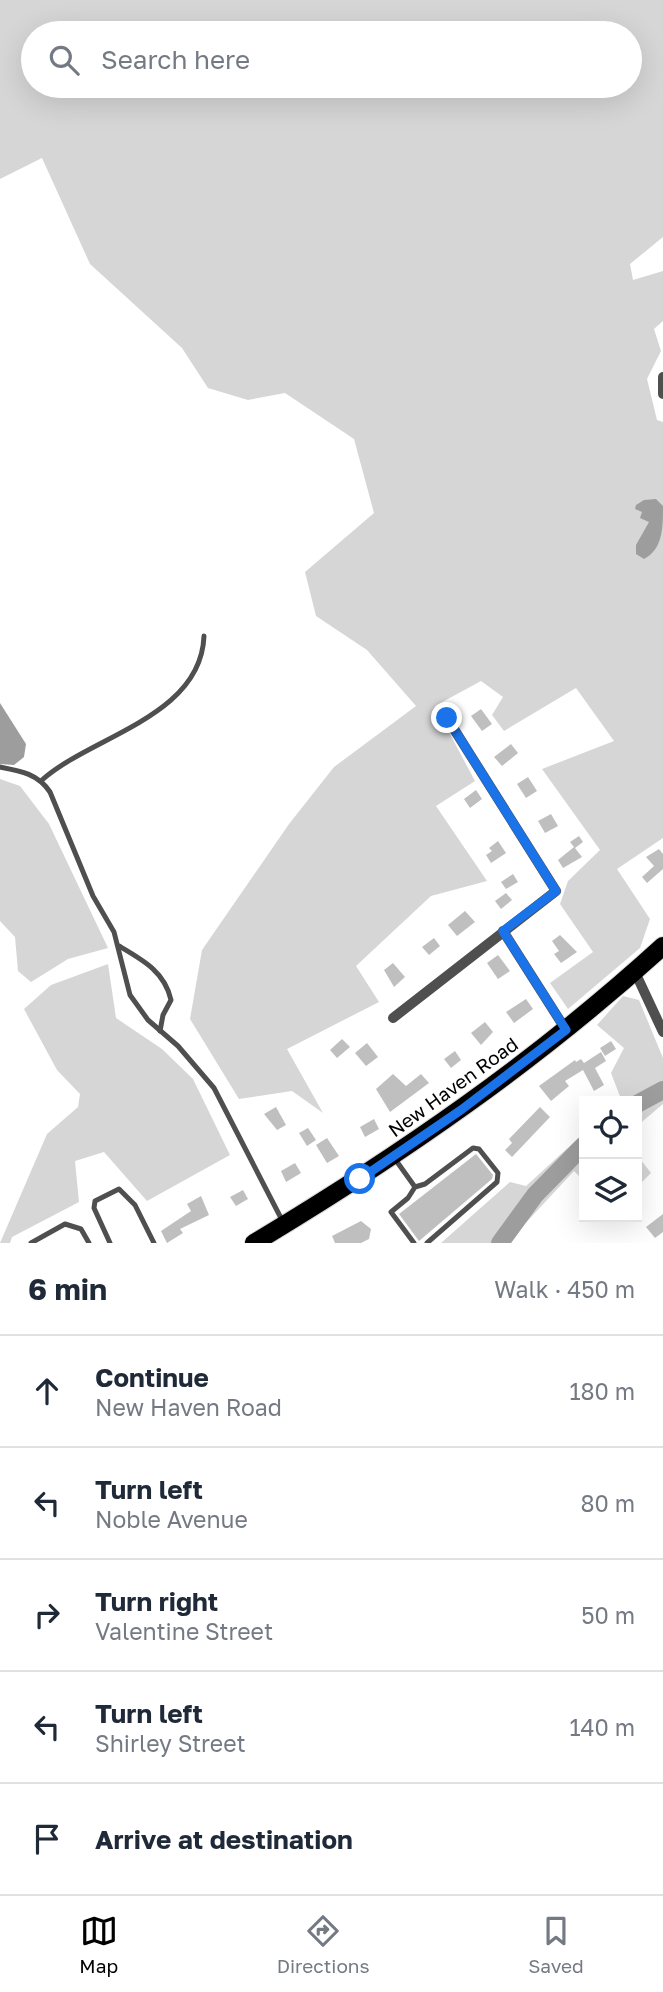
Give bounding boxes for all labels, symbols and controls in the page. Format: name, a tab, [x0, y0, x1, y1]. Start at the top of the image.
search box	[21, 21, 642, 98]
icon: search	[45, 41, 83, 79]
text: Search here	[101, 44, 250, 75]
route end	[431, 702, 462, 733]
street label: New Haven Road	[383, 1032, 522, 1141]
map controls	[579, 1096, 642, 1222]
button: locate	[579, 1096, 642, 1159]
button: layers	[579, 1159, 642, 1222]
route start	[344, 1163, 375, 1194]
text: 6 min	[28, 1271, 107, 1307]
text: Walk · 450 m	[494, 1275, 635, 1303]
text: Continue	[95, 1362, 209, 1393]
icon: ahead	[28, 1372, 66, 1410]
text: 180 m	[569, 1377, 635, 1405]
text: New Haven Road	[95, 1393, 282, 1421]
text: Turn left	[95, 1474, 203, 1505]
icon: left	[28, 1484, 66, 1522]
text: 80 m	[581, 1489, 635, 1517]
text: Noble Avenue	[95, 1505, 248, 1533]
text: Turn right	[95, 1586, 218, 1617]
icon: right	[28, 1596, 66, 1634]
text: 50 m	[581, 1601, 635, 1629]
text: Valentine Street	[95, 1617, 273, 1645]
text: Turn left	[95, 1698, 203, 1729]
icon: left	[28, 1708, 66, 1746]
text: 140 m	[569, 1713, 635, 1741]
text: Shirley Street	[95, 1729, 246, 1757]
icon: arrive	[28, 1820, 66, 1858]
text: Arrive at destination	[95, 1824, 353, 1855]
tab: Map	[79, 1912, 118, 1977]
tab: Directions	[277, 1912, 370, 1977]
tab: Saved	[528, 1912, 584, 1977]

